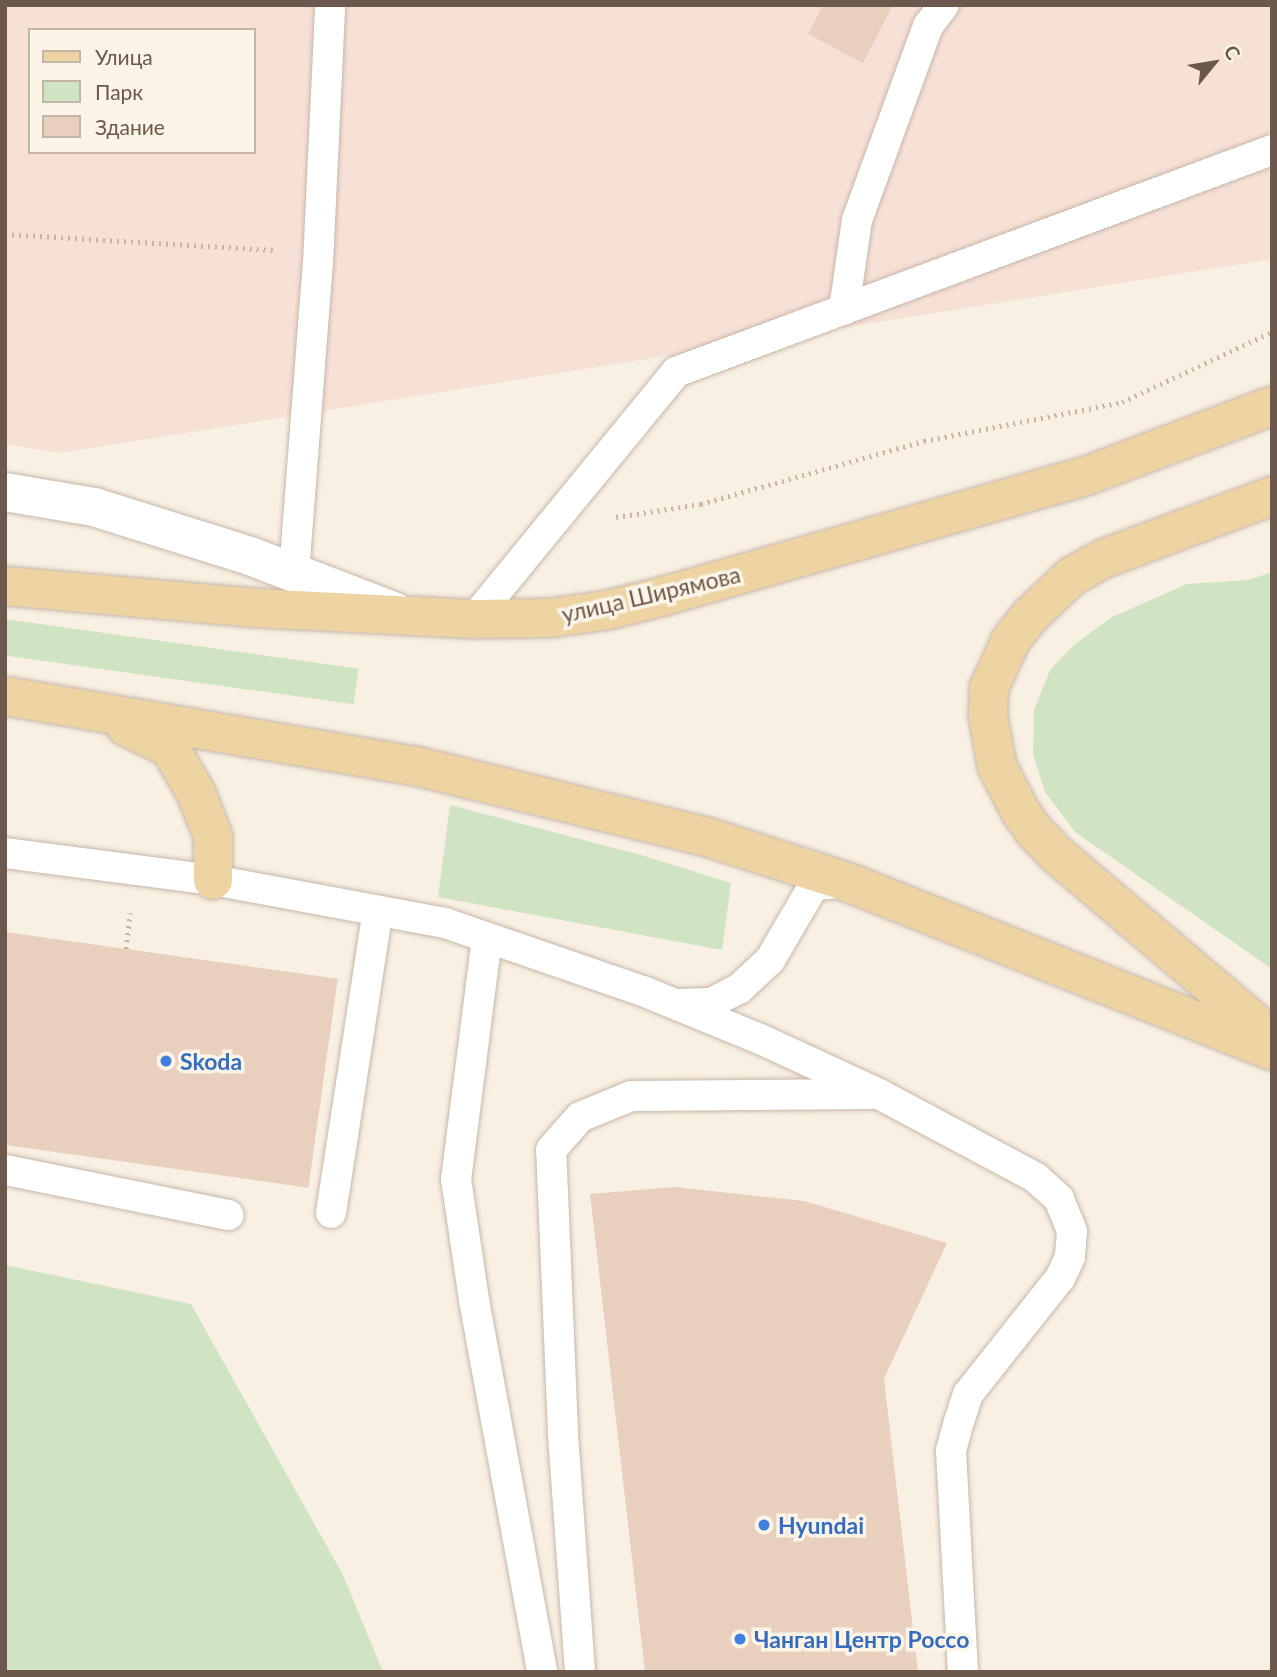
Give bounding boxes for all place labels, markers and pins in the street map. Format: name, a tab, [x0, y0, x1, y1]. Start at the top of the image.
place label: Skoda	[180, 1047, 242, 1075]
marker: Skoda	[158, 1053, 174, 1069]
place label: Hyundai	[778, 1511, 864, 1539]
marker: Hyundai	[756, 1517, 772, 1533]
place label: Чанган Центр Россо	[754, 1625, 969, 1653]
marker: Чанган Центр Россо	[732, 1631, 748, 1647]

